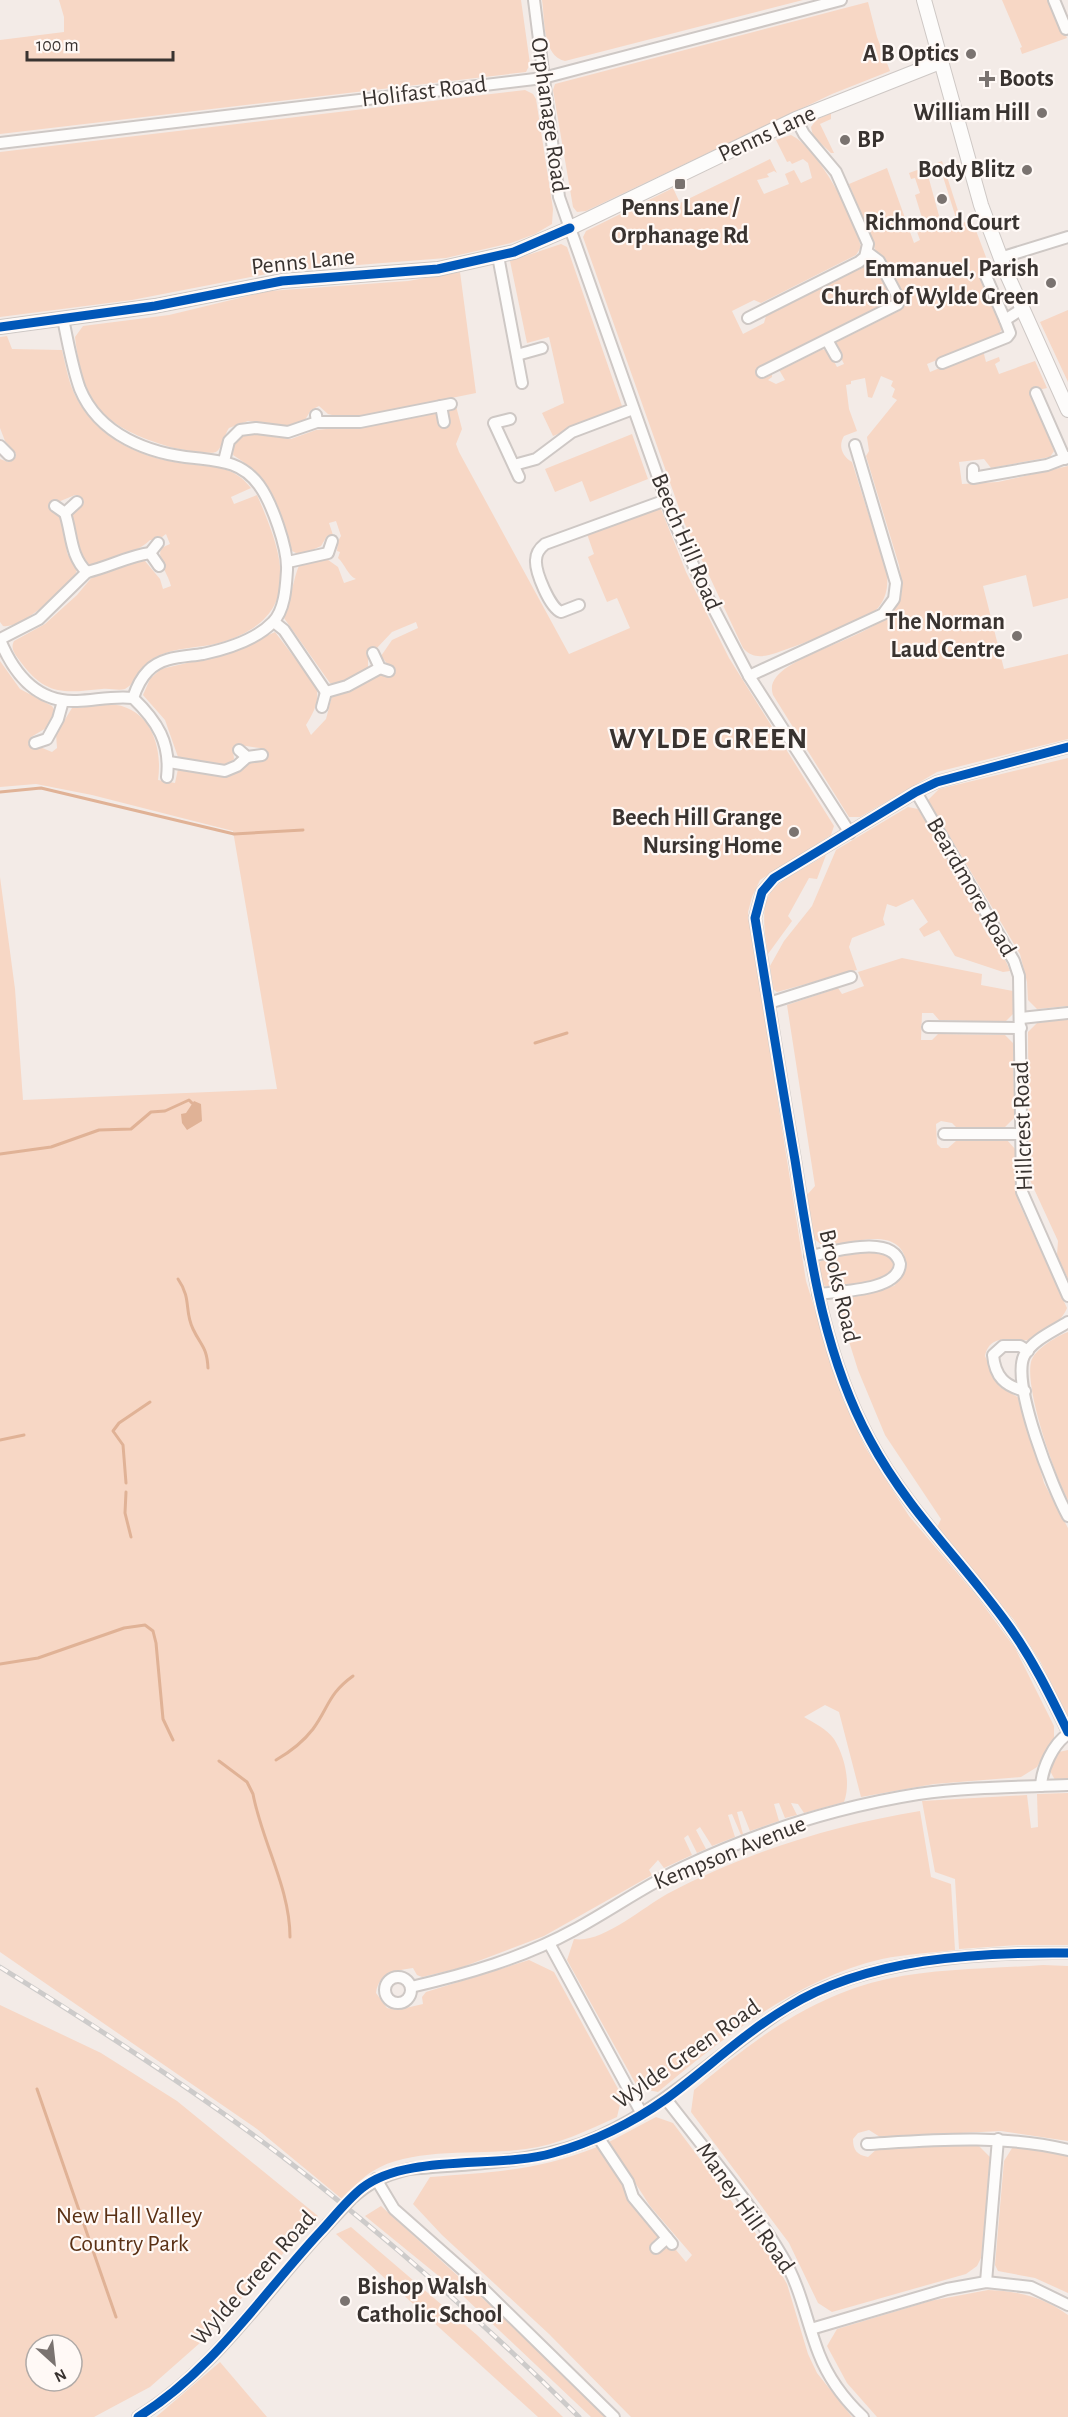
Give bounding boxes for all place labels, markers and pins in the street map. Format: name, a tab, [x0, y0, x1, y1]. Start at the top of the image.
place label: A B Optics	[863, 42, 959, 66]
marker: A B Optics	[964, 47, 978, 61]
place label: Boots	[999, 67, 1054, 91]
marker: Boots	[980, 72, 994, 86]
place label: William Hill	[913, 101, 1030, 125]
marker: William Hill	[1035, 106, 1049, 120]
place label: BP	[857, 128, 884, 152]
marker: BP	[838, 133, 852, 147]
place label: Body Blitz	[918, 158, 1015, 182]
marker: Body Blitz	[1020, 163, 1034, 177]
marker: Penns Lane / Orphanage Rd	[673, 177, 687, 191]
marker: Richmond Court	[935, 192, 949, 206]
place label: Penns Lane / Orphanage Rd	[611, 196, 749, 248]
place label: Richmond Court	[864, 211, 1020, 235]
place label: Emmanuel, Parish Church of Wylde Green	[821, 257, 1039, 309]
marker: Emmanuel, Parish Church of Wylde Green	[1044, 276, 1058, 290]
place label: The Norman Laud Centre	[885, 610, 1005, 662]
marker: The Norman Laud Centre	[1010, 629, 1024, 643]
place label: Beech Hill Grange Nursing Home	[612, 806, 782, 858]
marker: Beech Hill Grange Nursing Home	[787, 825, 801, 839]
place label: Bishop Walsh Catholic School	[357, 2275, 503, 2327]
marker: Bishop Walsh Catholic School	[338, 2294, 352, 2308]

